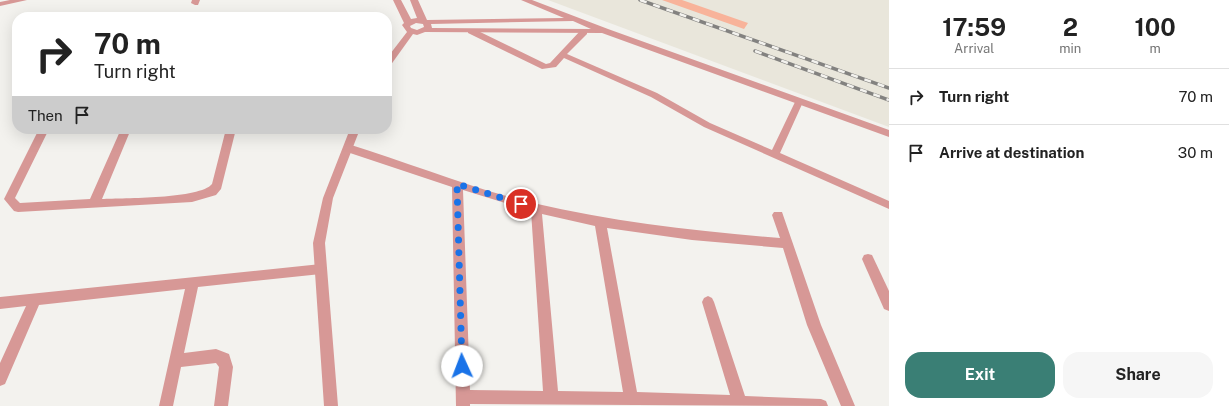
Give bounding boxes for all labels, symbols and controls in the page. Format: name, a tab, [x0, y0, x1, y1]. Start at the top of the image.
text: 17:59	[942, 13, 1006, 41]
text: 2	[1063, 13, 1078, 41]
text: 100	[1135, 13, 1176, 41]
text: 70 m	[94, 27, 161, 60]
icon: right	[28, 28, 80, 80]
text: Arrival	[954, 41, 994, 56]
text: min	[1059, 41, 1081, 56]
text: m	[1150, 41, 1161, 56]
text: Turn right	[94, 61, 176, 82]
icon: right	[905, 86, 927, 108]
text: Turn right	[939, 88, 1009, 105]
text: 70 m	[1178, 88, 1213, 105]
icon: arrive	[71, 104, 93, 126]
text: Then	[28, 107, 63, 124]
icon: arrive	[905, 142, 927, 164]
text: Arrive at destination	[939, 144, 1084, 161]
text: 30 m	[1178, 144, 1213, 161]
pin	[504, 187, 538, 221]
icon: arrive	[510, 193, 532, 215]
position arrow	[441, 345, 483, 387]
button: Exit	[905, 352, 1055, 398]
button: Share	[1063, 352, 1213, 398]

